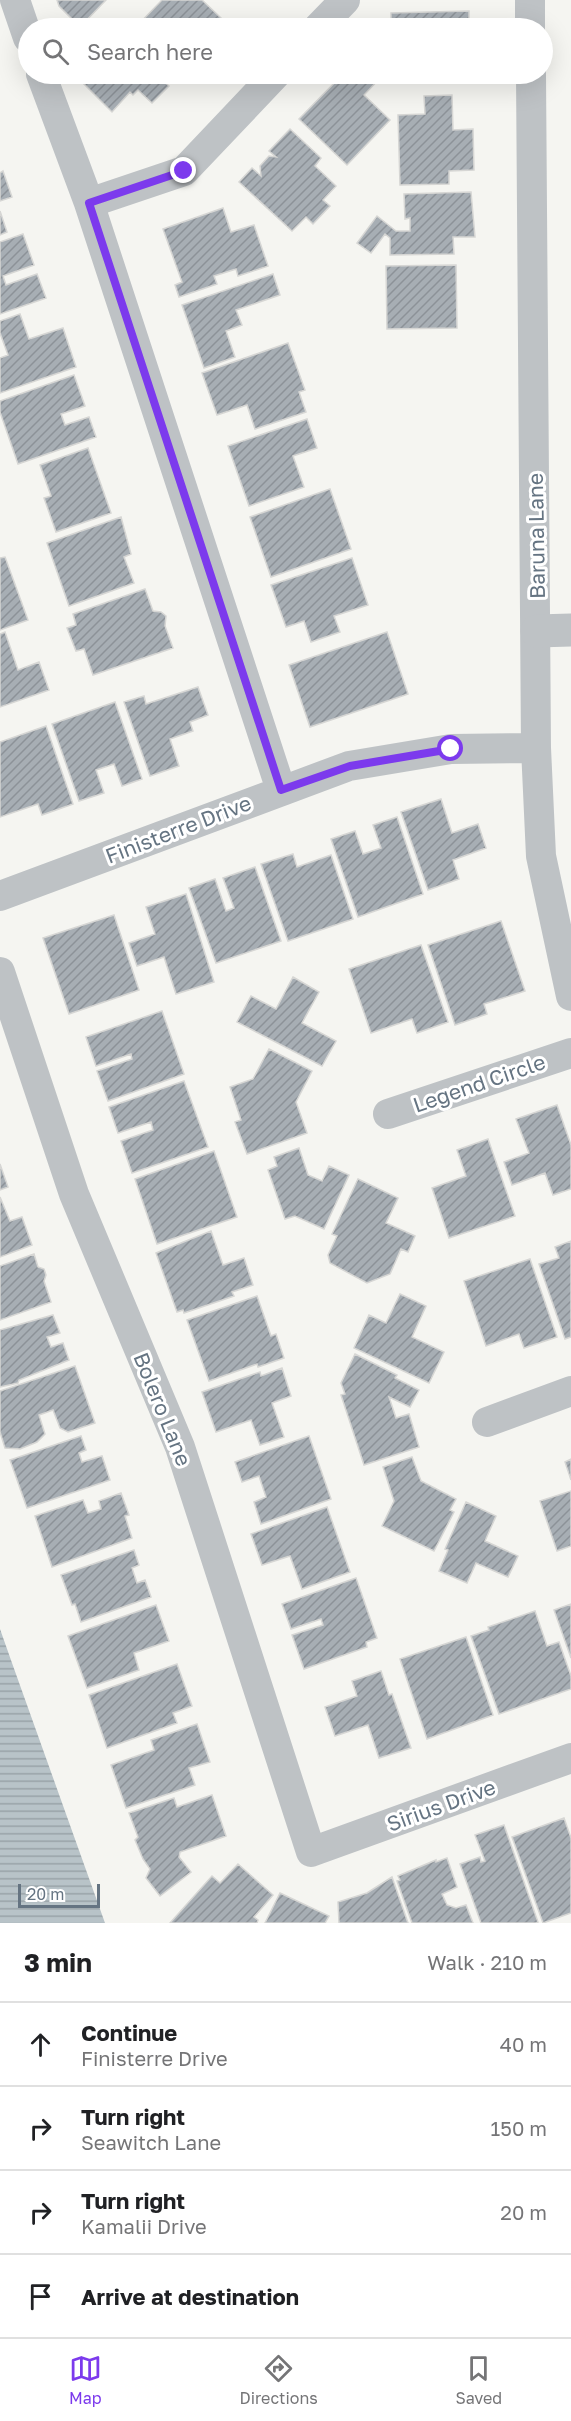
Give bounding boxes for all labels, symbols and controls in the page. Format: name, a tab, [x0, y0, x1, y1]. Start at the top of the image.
search box	[18, 18, 553, 84]
icon: search	[39, 35, 72, 68]
text: Search here	[87, 38, 213, 65]
route end	[170, 157, 196, 183]
street label: Baruna Lane	[522, 473, 550, 599]
route start	[437, 735, 463, 761]
street label: Finisterre Drive	[101, 789, 255, 869]
street label: Legend Circle	[409, 1048, 549, 1118]
street label: Bolero Lane	[128, 1348, 198, 1470]
street label: Sirius Drive	[383, 1773, 499, 1837]
scale bar	[18, 1881, 100, 1908]
text: 20 m	[27, 1884, 64, 1904]
text: 3 min	[24, 1947, 92, 1978]
text: Walk · 210 m	[427, 1950, 547, 1974]
text: Continue	[81, 2019, 177, 2046]
icon: ahead	[24, 2028, 57, 2061]
text: 40 m	[500, 2032, 547, 2056]
text: Finisterre Drive	[81, 2046, 228, 2070]
text: Turn right	[81, 2103, 185, 2130]
icon: right	[24, 2112, 57, 2145]
text: 150 m	[491, 2116, 547, 2140]
text: Seawitch Lane	[81, 2130, 221, 2154]
text: Turn right	[81, 2187, 185, 2214]
icon: right	[24, 2196, 57, 2229]
text: 20 m	[500, 2200, 547, 2224]
text: Kamalii Drive	[81, 2214, 207, 2238]
icon: arrive	[24, 2280, 57, 2313]
text: Arrive at destination	[81, 2283, 299, 2310]
tab: Map	[69, 2352, 102, 2408]
tab: Directions	[240, 2352, 318, 2408]
tab: Saved	[455, 2352, 502, 2408]

